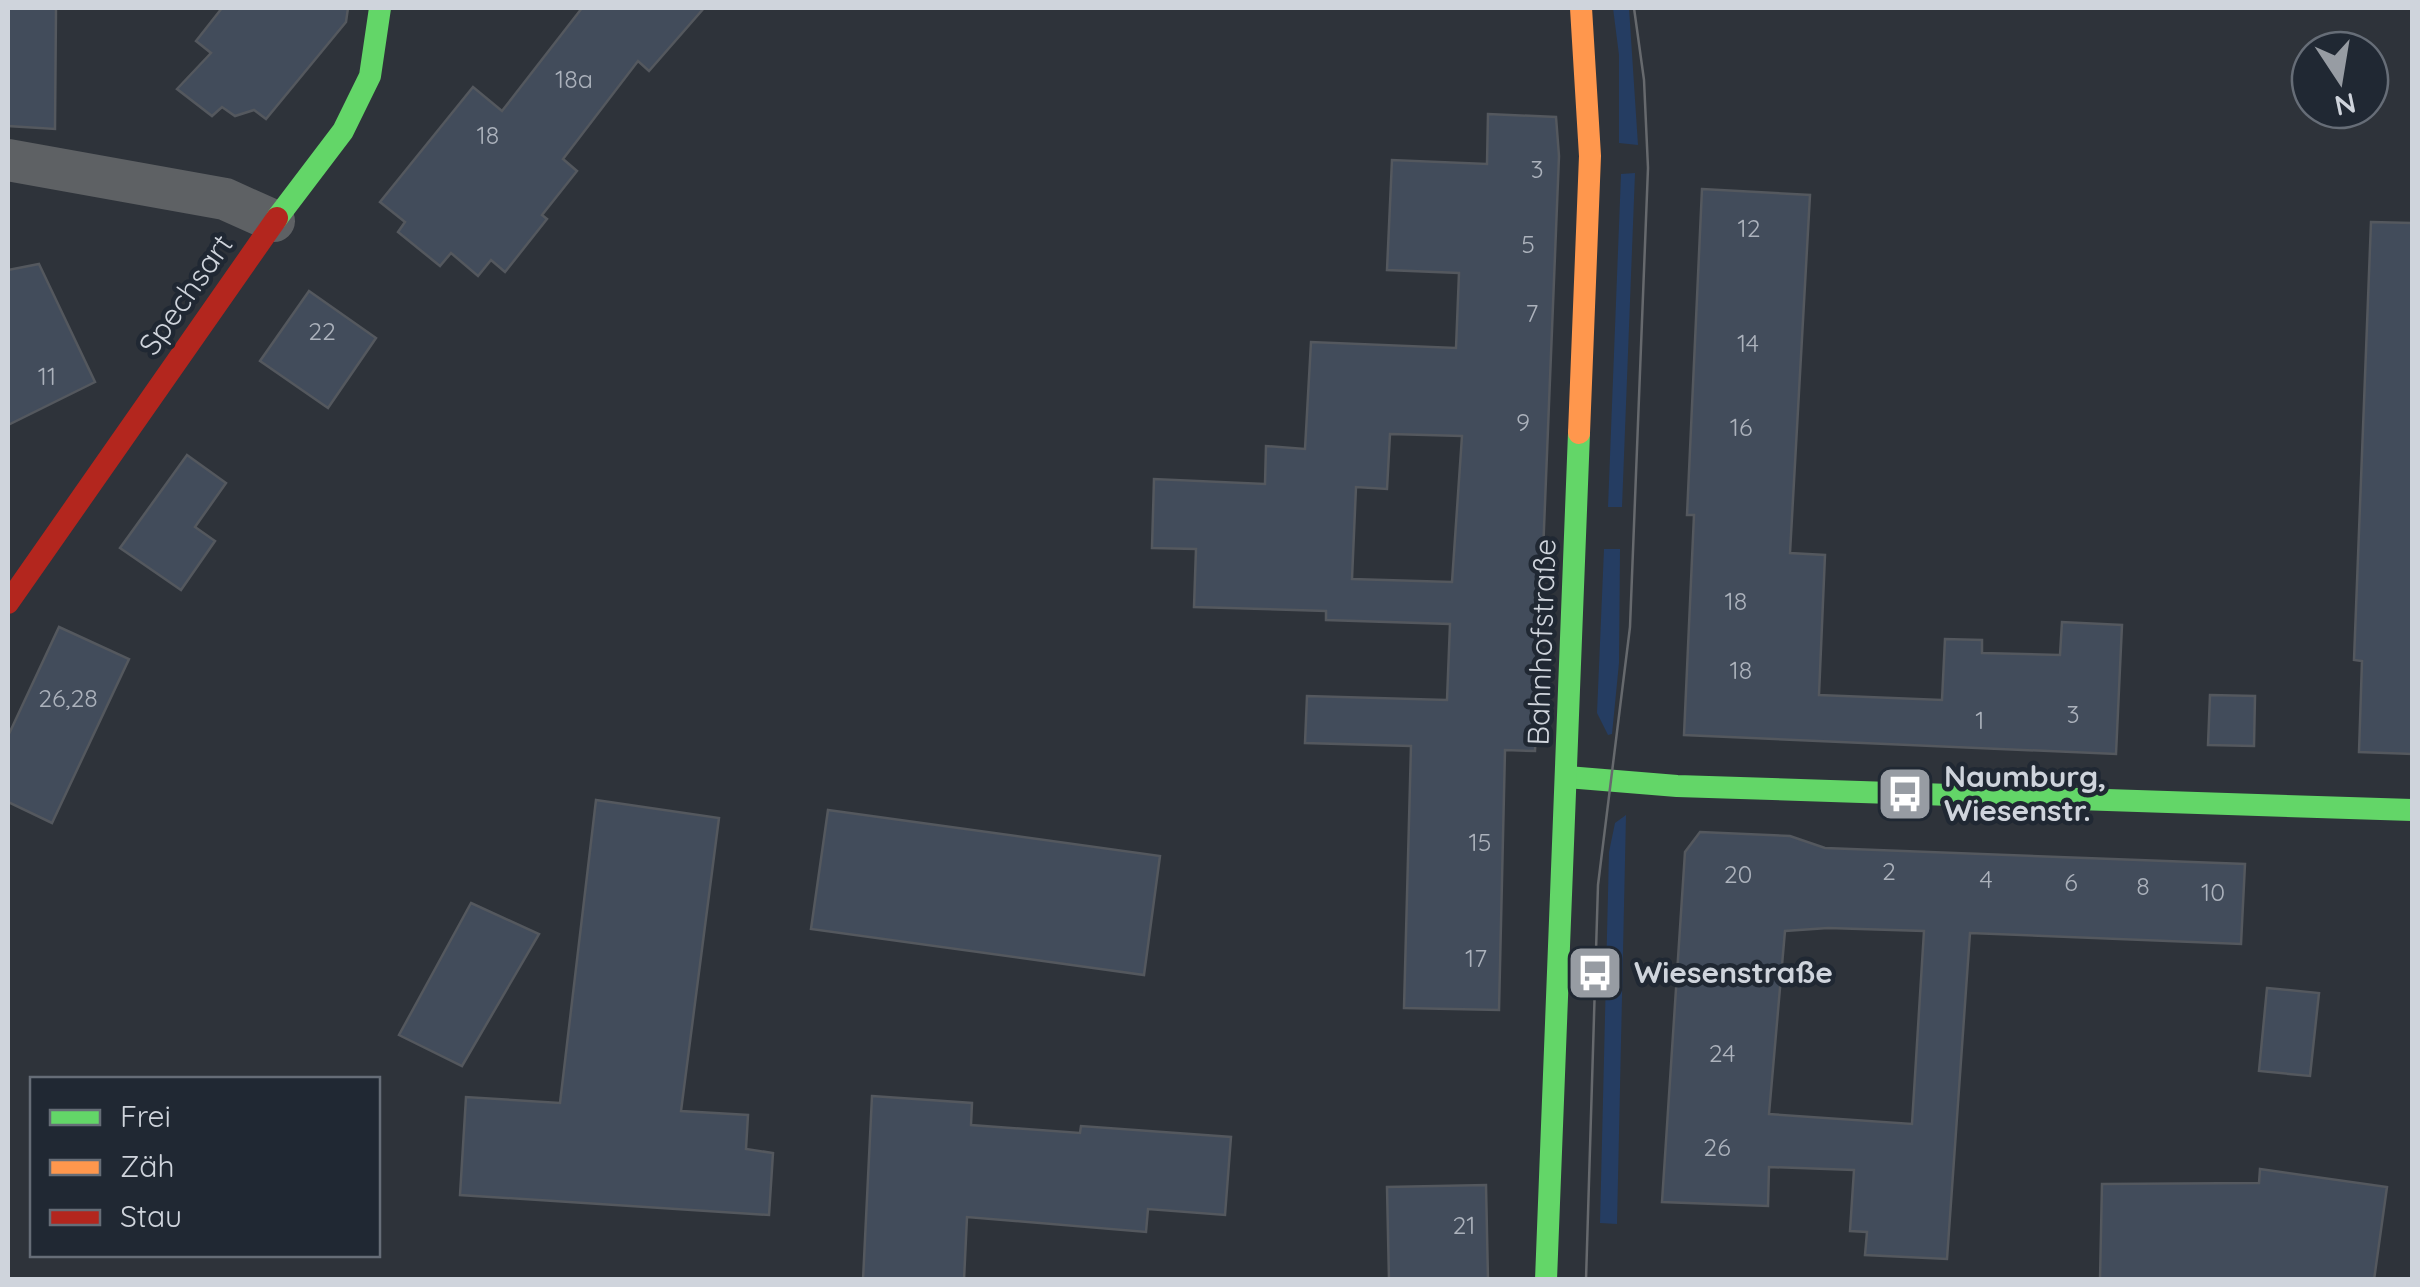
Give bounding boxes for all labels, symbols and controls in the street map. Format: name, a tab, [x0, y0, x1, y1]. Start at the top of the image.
north arrow	[2290, 30, 2390, 130]
house number: 18a	[555, 63, 593, 94]
text: N	[2332, 86, 2359, 124]
house number: 18	[477, 119, 499, 150]
house number: 3	[1530, 153, 1544, 184]
house number: 12	[1737, 212, 1761, 243]
street label: Spechsart	[130, 227, 241, 362]
house number: 5	[1521, 228, 1535, 259]
house number: 7	[1526, 297, 1539, 328]
house number: 22	[308, 315, 336, 346]
house number: 14	[1737, 327, 1759, 358]
house number: 11	[38, 360, 56, 391]
house number: 9	[1516, 406, 1530, 437]
house number: 16	[1730, 411, 1752, 442]
street label: Bahnhofstraße	[1518, 538, 1564, 746]
house number: 18	[1725, 585, 1747, 616]
house number: 18	[1730, 654, 1752, 685]
house number: 26,28	[38, 682, 98, 713]
house number: 3	[2066, 698, 2080, 729]
house number: 1	[1975, 704, 1985, 735]
place label: Naumburg, Wiesenstr.	[1944, 757, 2106, 829]
bus stop icon: Naumburg, Wiesenstr.	[1875, 764, 1935, 824]
house number: 15	[1469, 826, 1491, 857]
house number: 2	[1882, 855, 1896, 886]
house number: 20	[1724, 858, 1752, 889]
house number: 4	[1979, 863, 1993, 894]
house number: 6	[2064, 866, 2078, 897]
house number: 8	[2136, 870, 2150, 901]
house number: 10	[2201, 876, 2225, 907]
house number: 17	[1465, 942, 1487, 973]
bus stop icon: Wiesenstraße	[1565, 943, 1625, 1003]
place label: Wiesenstraße	[1634, 953, 1833, 991]
house number: 24	[1709, 1037, 1735, 1068]
legend	[30, 1077, 380, 1257]
text: Frei	[120, 1097, 171, 1135]
house number: 26	[1703, 1131, 1731, 1162]
text: Zäh	[120, 1147, 175, 1185]
text: Stau	[120, 1197, 182, 1235]
house number: 21	[1452, 1209, 1476, 1240]

